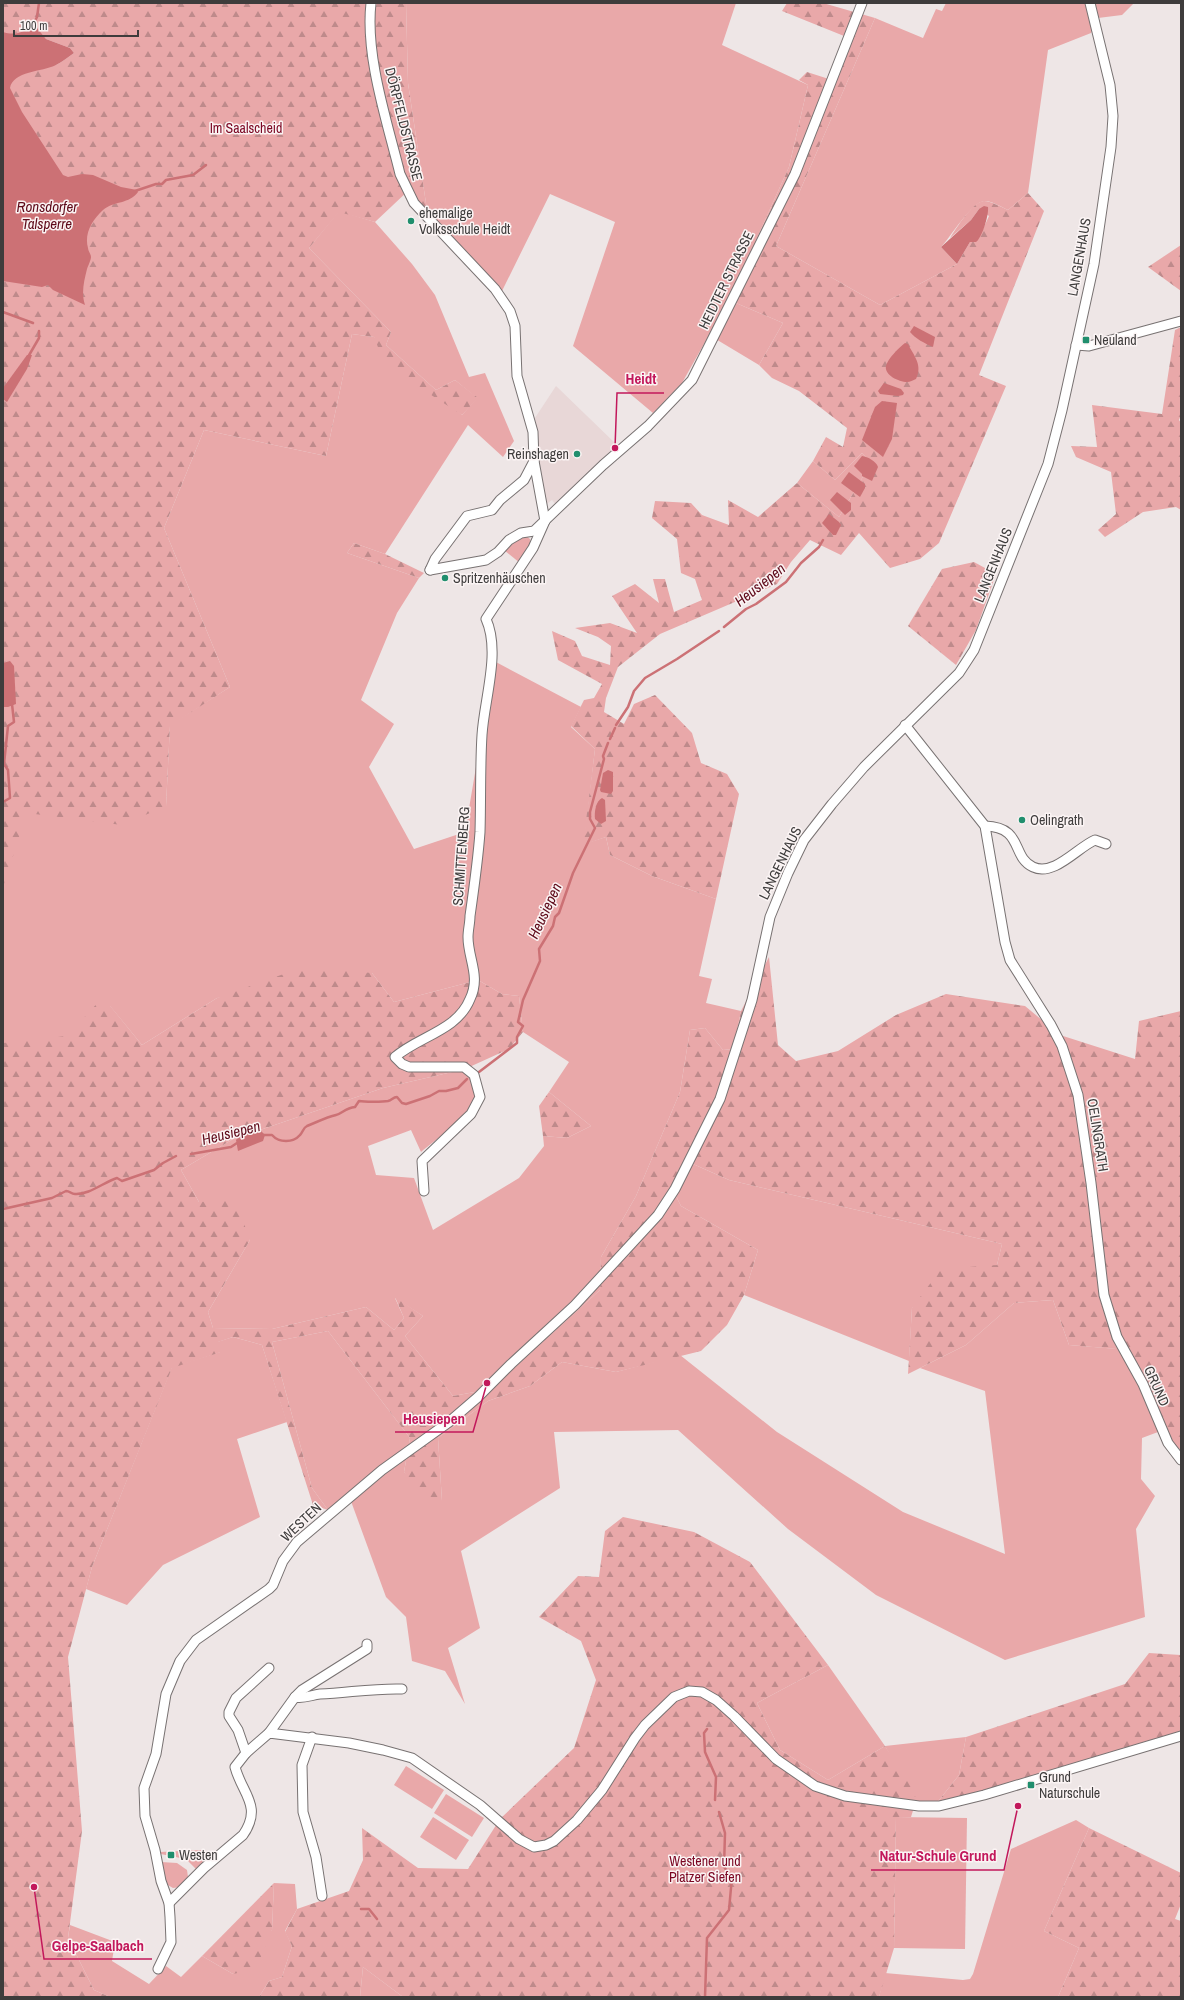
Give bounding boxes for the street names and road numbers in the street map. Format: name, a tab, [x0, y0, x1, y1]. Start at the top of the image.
street label: DÖRPFELDSTRASSE	[381, 65, 427, 183]
street label: LANGENHAUS	[1063, 216, 1095, 298]
street label: HEIDTER STRASSE	[694, 228, 758, 332]
street label: LANGENHAUS	[970, 525, 1016, 605]
street label: SCHMITTENBERG	[449, 806, 473, 906]
street label: LANGENHAUS	[755, 823, 806, 902]
street label: OELINGRATH	[1083, 1097, 1113, 1173]
street label: GRUND	[1140, 1363, 1174, 1409]
street label: WESTEN	[277, 1499, 325, 1545]

